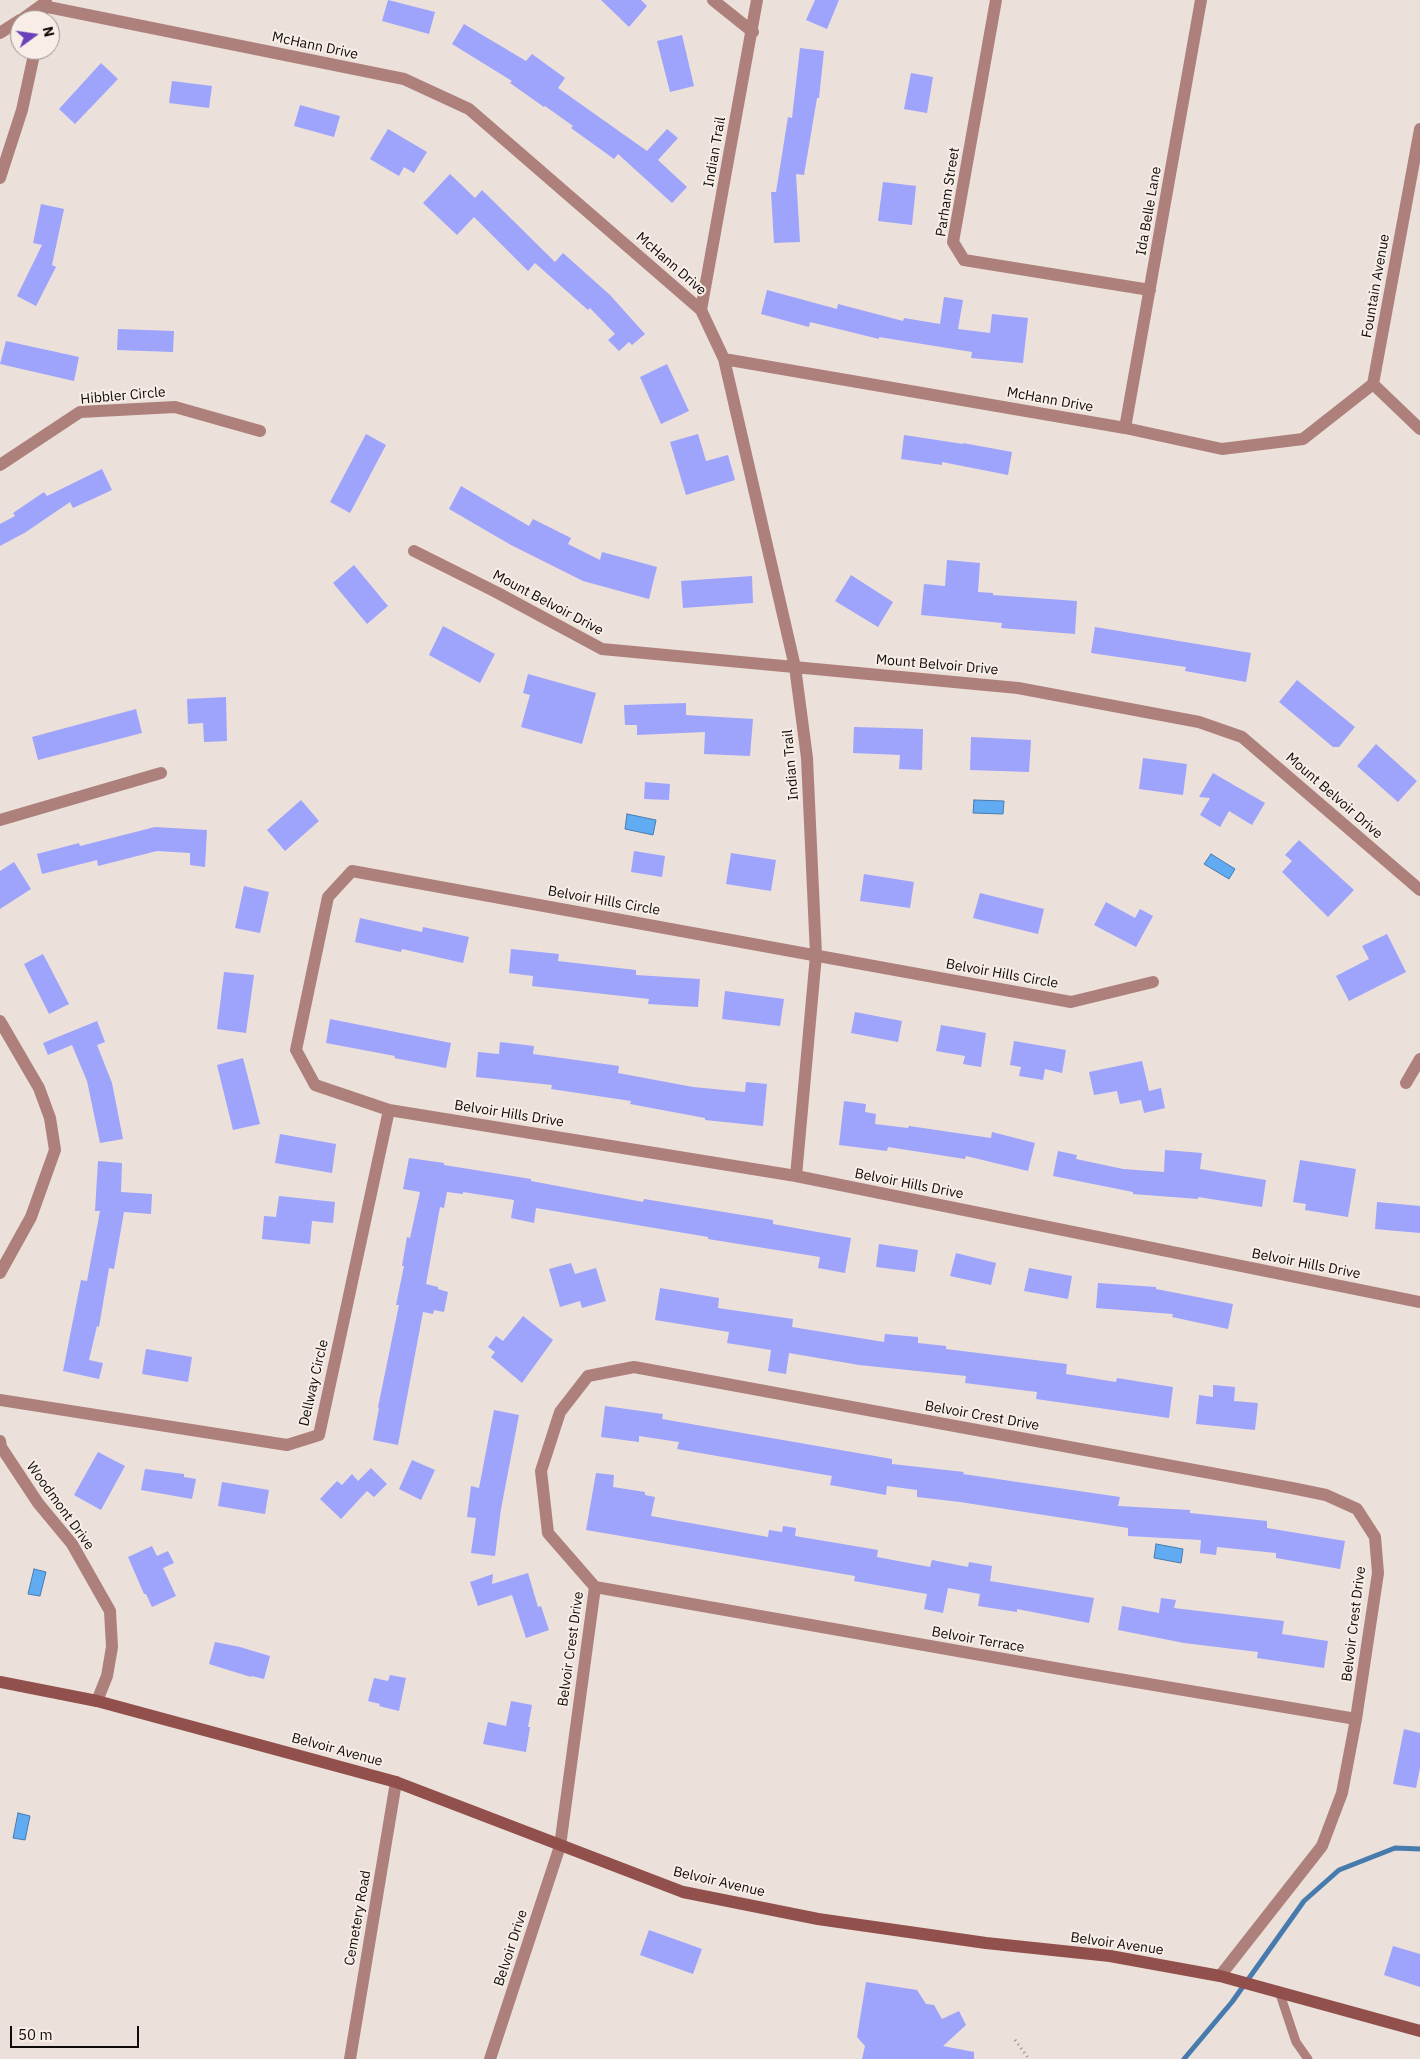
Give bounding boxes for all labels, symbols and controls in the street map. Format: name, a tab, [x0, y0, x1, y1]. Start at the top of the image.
north arrow	[10, 10, 60, 60]
text: N	[39, 25, 59, 39]
street label: McHann Drive	[270, 29, 360, 63]
street label: Indian Trail	[701, 116, 729, 188]
street label: Parham Street	[933, 146, 963, 238]
street label: Ida Belle Lane	[1133, 165, 1165, 257]
street label: McHann Drive	[632, 229, 710, 299]
street label: Fountain Avenue	[1359, 233, 1393, 339]
street label: Hibbler Circle	[80, 384, 166, 408]
street label: McHann Drive	[1005, 384, 1095, 416]
street label: Mount Belvoir Drive	[490, 567, 606, 639]
street label: Mount Belvoir Drive	[875, 651, 999, 679]
street label: Indian Trail	[780, 729, 802, 801]
street label: Mount Belvoir Drive	[1282, 749, 1386, 843]
street label: Belvoir Hills Circle	[546, 883, 662, 919]
street label: Belvoir Hills Circle	[944, 956, 1060, 992]
street label: Belvoir Hills Drive	[453, 1097, 565, 1131]
street label: Belvoir Hills Drive	[853, 1165, 965, 1203]
street label: Belvoir Hills Drive	[1250, 1245, 1362, 1283]
street label: Dellway Circle	[296, 1338, 332, 1428]
street label: Belvoir Crest Drive	[923, 1398, 1041, 1434]
street label: Woodmont Drive	[22, 1459, 98, 1553]
street label: Belvoir Crest Drive	[1339, 1565, 1369, 1683]
street label: Belvoir Crest Drive	[555, 1590, 587, 1708]
street label: Belvoir Terrace	[930, 1624, 1026, 1656]
street label: Belvoir Avenue	[290, 1730, 384, 1770]
street label: Belvoir Avenue	[671, 1863, 767, 1901]
street label: Cemetery Road	[341, 1869, 375, 1967]
street label: Belvoir Drive	[491, 1908, 531, 1988]
street label: Belvoir Avenue	[1069, 1929, 1165, 1959]
scale bar	[12, 2016, 141, 2048]
text: 50 m	[18, 2025, 53, 2044]

